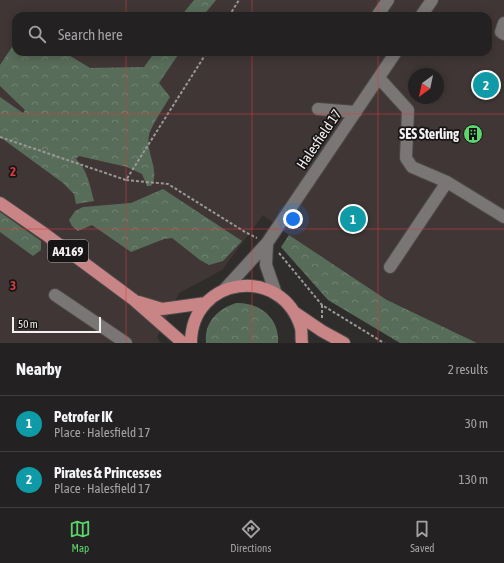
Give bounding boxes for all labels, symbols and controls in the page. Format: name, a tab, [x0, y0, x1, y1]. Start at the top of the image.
search box	[12, 12, 492, 56]
icon: search	[26, 23, 48, 45]
text: Search here	[58, 26, 123, 43]
north arrow	[408, 68, 444, 104]
pin: 2	[473, 70, 499, 100]
street label: Halesfield 17	[293, 106, 345, 172]
building icon: SES Sterling	[462, 123, 484, 145]
place label: SES Sterling	[399, 126, 460, 142]
text: 2	[10, 164, 16, 179]
pin: 1	[340, 204, 366, 234]
your location	[283, 209, 303, 229]
road number: A4169	[48, 240, 88, 262]
text: 3	[10, 278, 16, 293]
scale bar	[12, 315, 101, 334]
text: 50 m	[18, 318, 38, 330]
text: Nearby	[16, 359, 62, 379]
text: 2 results	[448, 362, 488, 377]
text: Petrofer IK	[54, 408, 112, 425]
text: 1	[26, 416, 32, 431]
text: 30 m	[465, 416, 488, 431]
text: Place · Halesfield 17	[54, 425, 150, 440]
text: Pirates & Princesses	[54, 464, 162, 481]
text: 2	[26, 472, 32, 487]
text: 130 m	[459, 472, 488, 487]
text: Place · Halesfield 17	[54, 481, 150, 496]
tab: Map	[69, 518, 91, 554]
tab: Directions	[230, 518, 271, 554]
tab: Saved	[410, 518, 435, 554]

